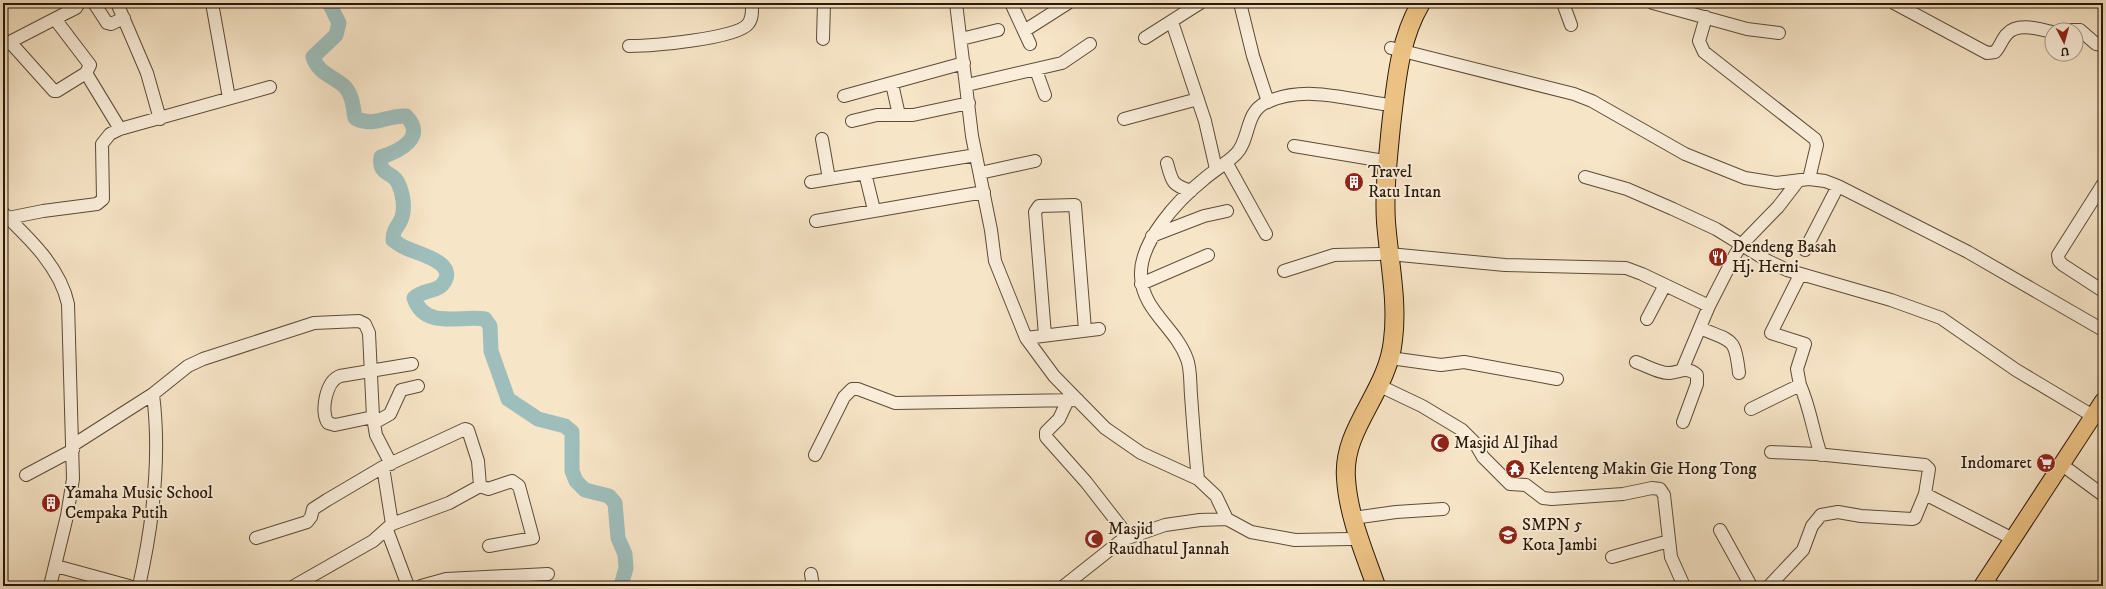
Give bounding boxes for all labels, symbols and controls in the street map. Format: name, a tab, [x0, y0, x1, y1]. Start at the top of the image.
north arrow	[2044, 22, 2084, 62]
text: U	[2059, 44, 2070, 58]
place label: Travel Ratu Intan	[1368, 161, 1441, 203]
building icon: Travel Ratu Intan	[1343, 171, 1365, 193]
place label: Dendeng Basah Hj. Herni	[1732, 236, 1837, 278]
restaurant icon: Dendeng Basah Hj. Herni	[1707, 246, 1729, 268]
mosque icon: Masjid Al Jihad	[1429, 432, 1451, 454]
place label: Masjid Al Jihad	[1454, 432, 1559, 454]
place label: Indomaret	[1961, 452, 2033, 474]
supermarket icon: Indomaret	[2035, 452, 2057, 474]
temple icon: Kelenteng Makin Gie Hong Tong	[1504, 458, 1526, 480]
place label: Kelenteng Makin Gie Hong Tong	[1529, 458, 1757, 480]
place label: Yamaha Music School Cempaka Putih	[65, 482, 213, 524]
building icon: Yamaha Music School Cempaka Putih	[40, 492, 62, 514]
place label: SMPN 5 Kota Jambi	[1522, 514, 1597, 556]
place label: Masjid Raudhatul Jannah	[1108, 518, 1229, 560]
school or university icon: SMPN 5 Kota Jambi	[1497, 524, 1519, 546]
mosque icon: Masjid Raudhatul Jannah	[1083, 528, 1105, 550]

